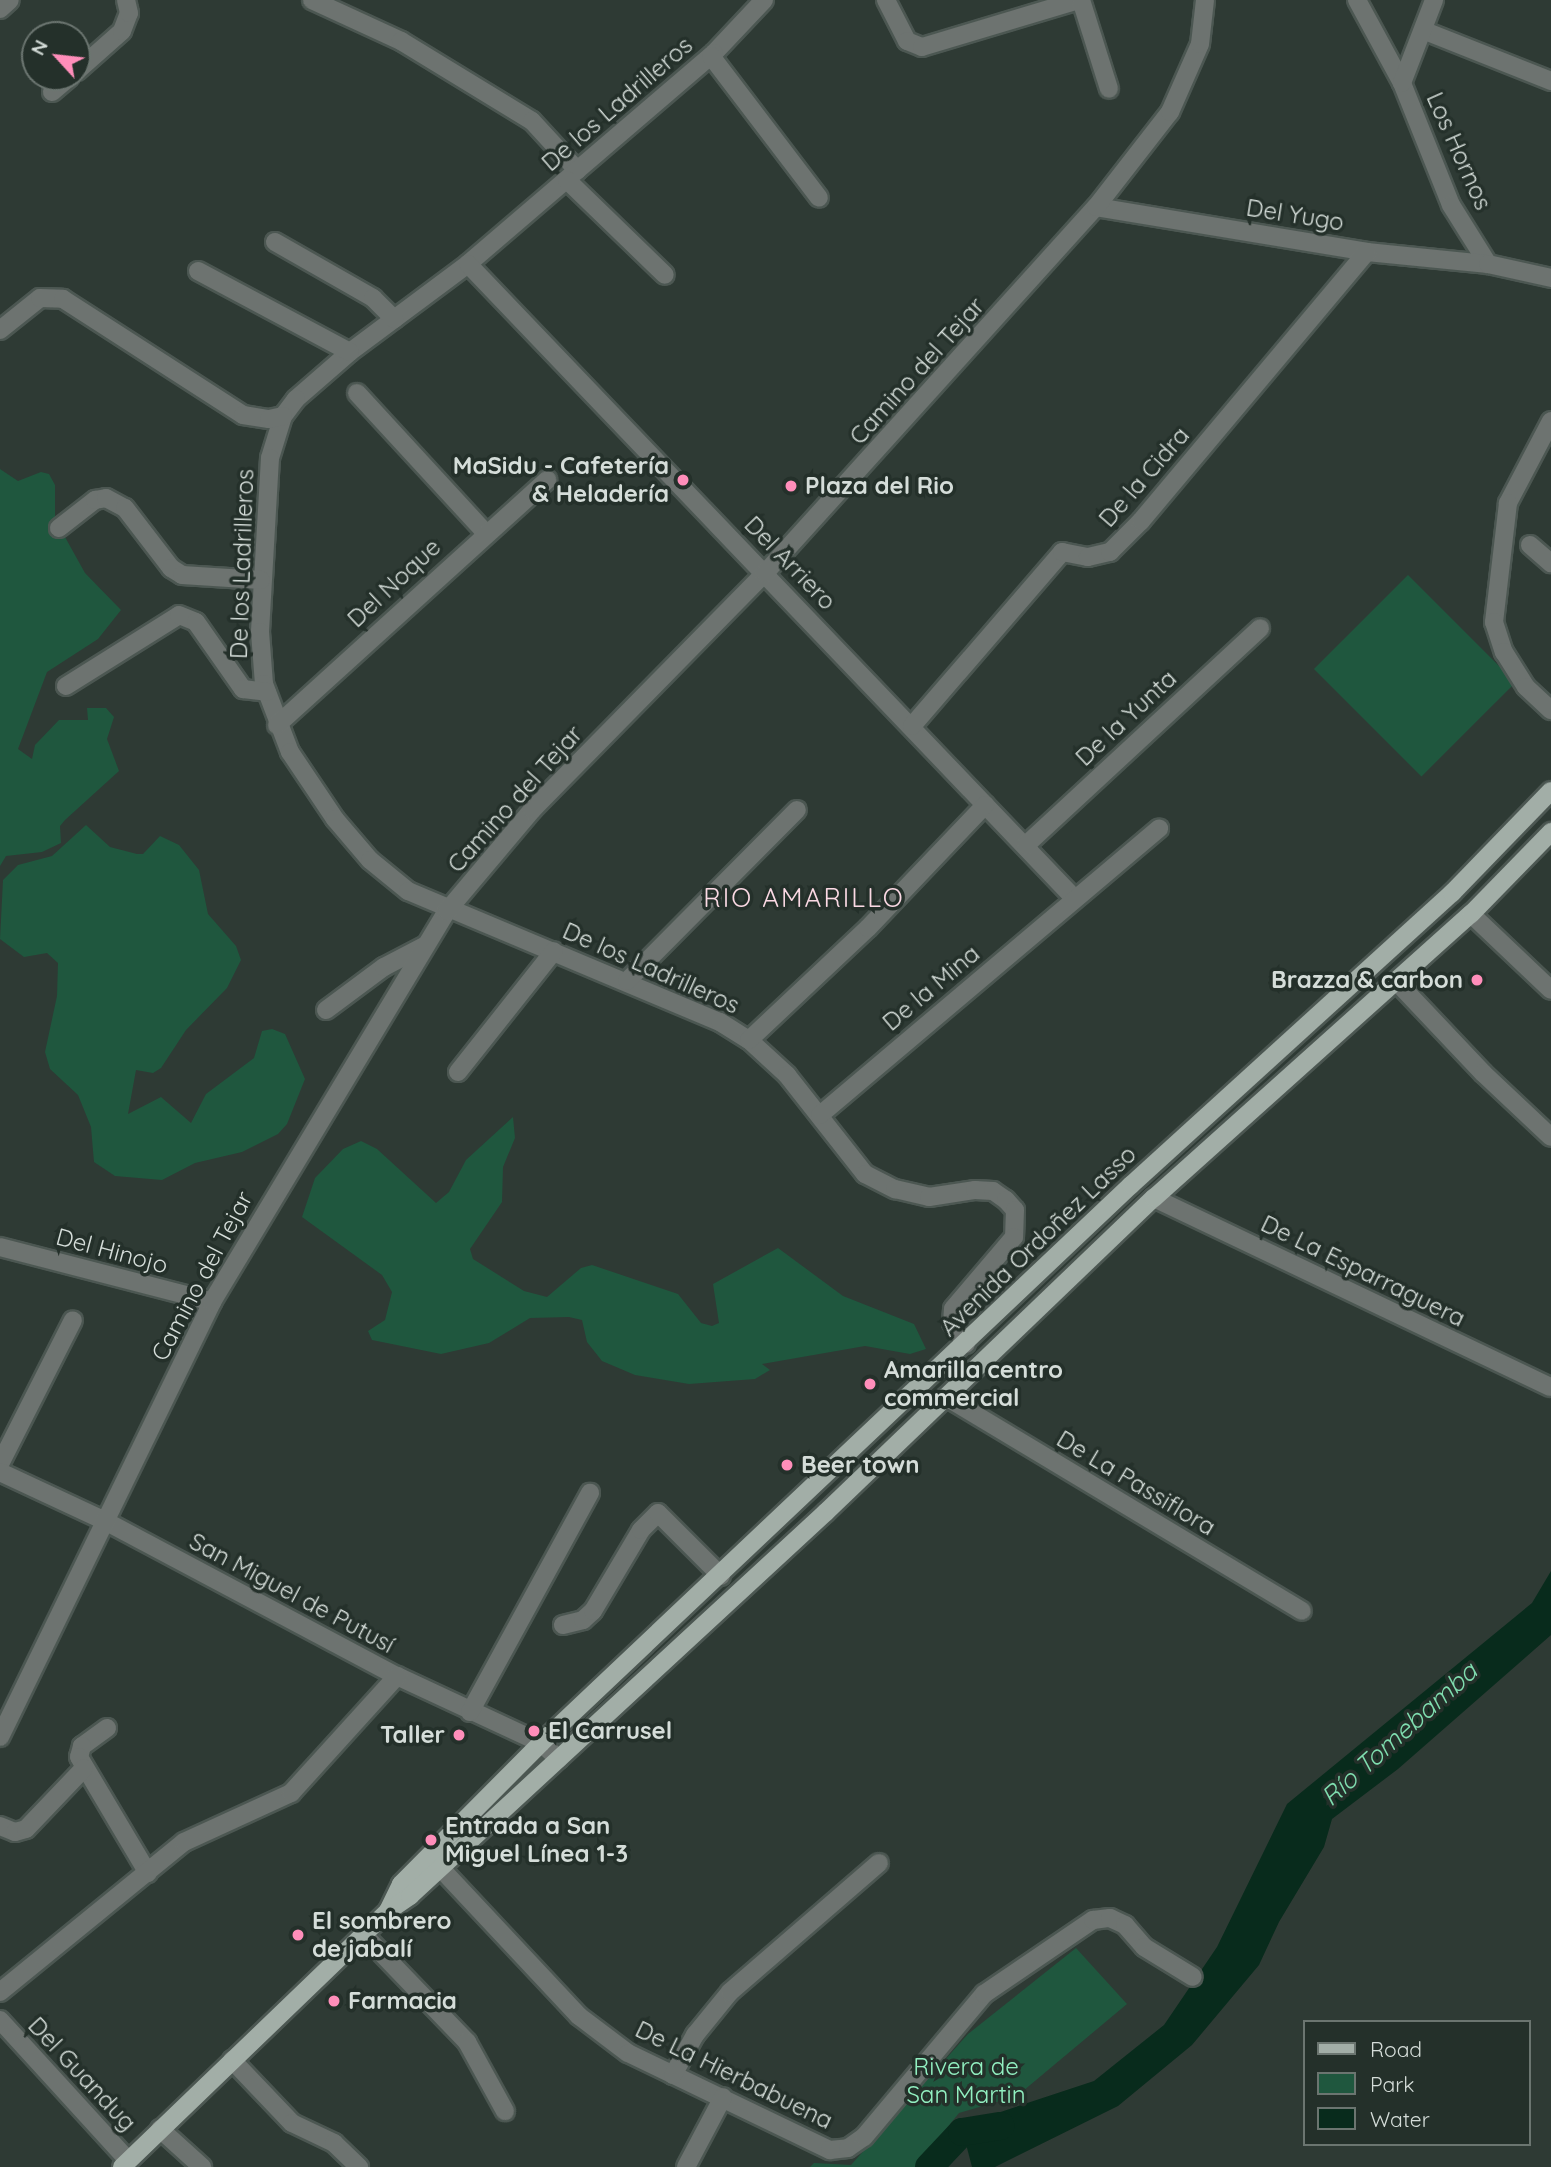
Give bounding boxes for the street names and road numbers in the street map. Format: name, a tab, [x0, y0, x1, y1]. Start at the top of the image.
street label: De los Ladrilleros	[536, 31, 698, 177]
street label: Los Hornos	[1420, 88, 1498, 214]
street label: Del Yugo	[1244, 193, 1346, 237]
street label: Camino del Tejar	[843, 292, 991, 450]
street label: De la Cidra	[1093, 421, 1195, 533]
street label: De los Ladrilleros	[224, 468, 260, 660]
street label: Del Arriero	[738, 510, 842, 616]
street label: Del Noque	[341, 533, 447, 633]
street label: De la Yunta	[1070, 664, 1182, 772]
street label: Camino del Tejar	[441, 720, 589, 878]
street label: De los Ladrilleros	[558, 916, 744, 1020]
street label: De la Mina	[877, 939, 985, 1037]
street label: Avenida Ordoñez Lasso	[934, 1140, 1142, 1342]
street label: Camino del Tejar	[145, 1186, 259, 1366]
street label: De La Esparraguera	[1256, 1209, 1470, 1333]
street label: Del Hinojo	[53, 1222, 171, 1280]
street label: De La Passiflora	[1051, 1424, 1221, 1542]
street label: San Miguel de Putusí	[184, 1527, 400, 1659]
street label: Del Guandug	[22, 2011, 142, 2137]
street label: De La Hierbabuena	[631, 2015, 837, 2135]

